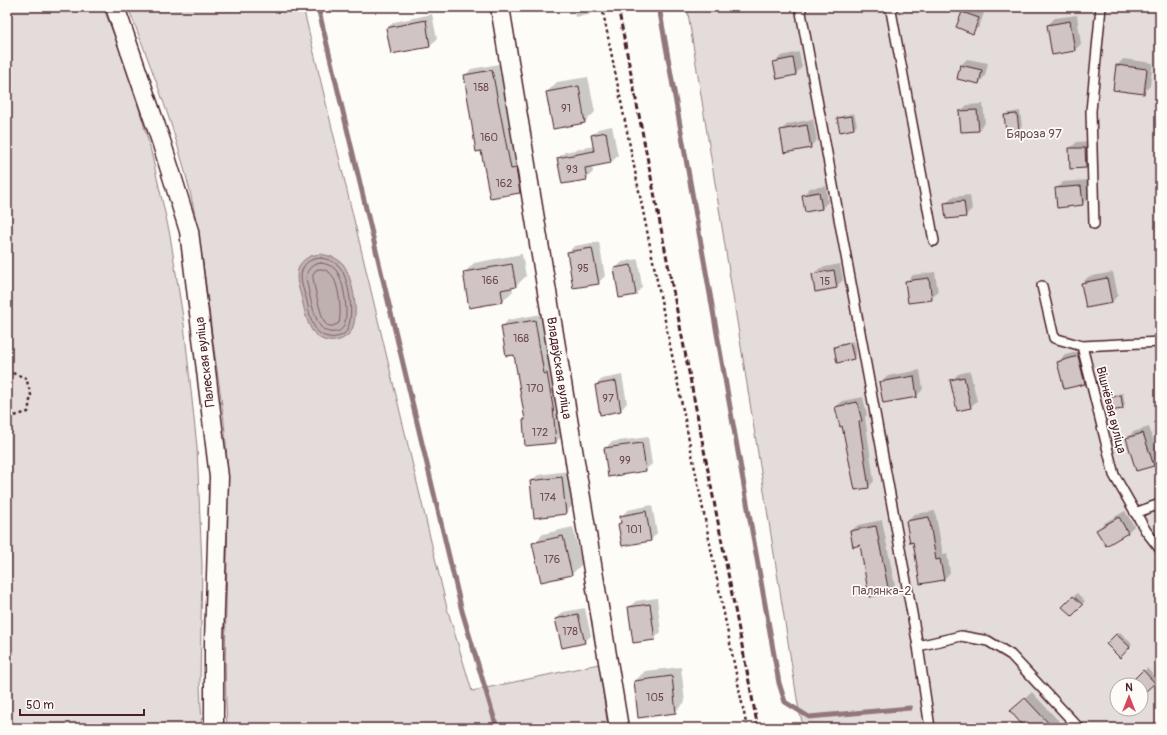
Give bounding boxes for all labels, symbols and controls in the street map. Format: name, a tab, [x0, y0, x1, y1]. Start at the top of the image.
house number: 158	[473, 81, 489, 94]
house number: 91	[561, 102, 571, 115]
park label: Бяроза 97	[1006, 126, 1062, 142]
house number: 160	[480, 131, 498, 144]
house number: 93	[566, 163, 578, 176]
house number: 162	[496, 177, 512, 190]
house number: 95	[577, 262, 589, 275]
house number: 166	[481, 274, 499, 287]
house number: 15	[820, 275, 830, 288]
street label: Палеская вуліца	[192, 316, 218, 408]
street label: Владаўская вуліца	[543, 316, 575, 420]
house number: 168	[513, 332, 530, 345]
street label: Вішнёвая вуліца	[1092, 365, 1130, 455]
house number: 170	[526, 382, 544, 395]
house number: 97	[602, 392, 614, 405]
house number: 172	[532, 426, 548, 439]
house number: 99	[619, 454, 631, 467]
house number: 174	[540, 491, 557, 504]
house number: 101	[626, 523, 642, 536]
house number: 176	[544, 553, 560, 566]
park label: Палянка-2	[853, 583, 911, 599]
house number: 178	[562, 625, 578, 638]
north arrow	[1109, 677, 1149, 717]
text: N	[1125, 681, 1133, 694]
scale bar	[20, 691, 144, 717]
house number: 105	[646, 691, 664, 704]
text: 50 m	[26, 698, 54, 713]

